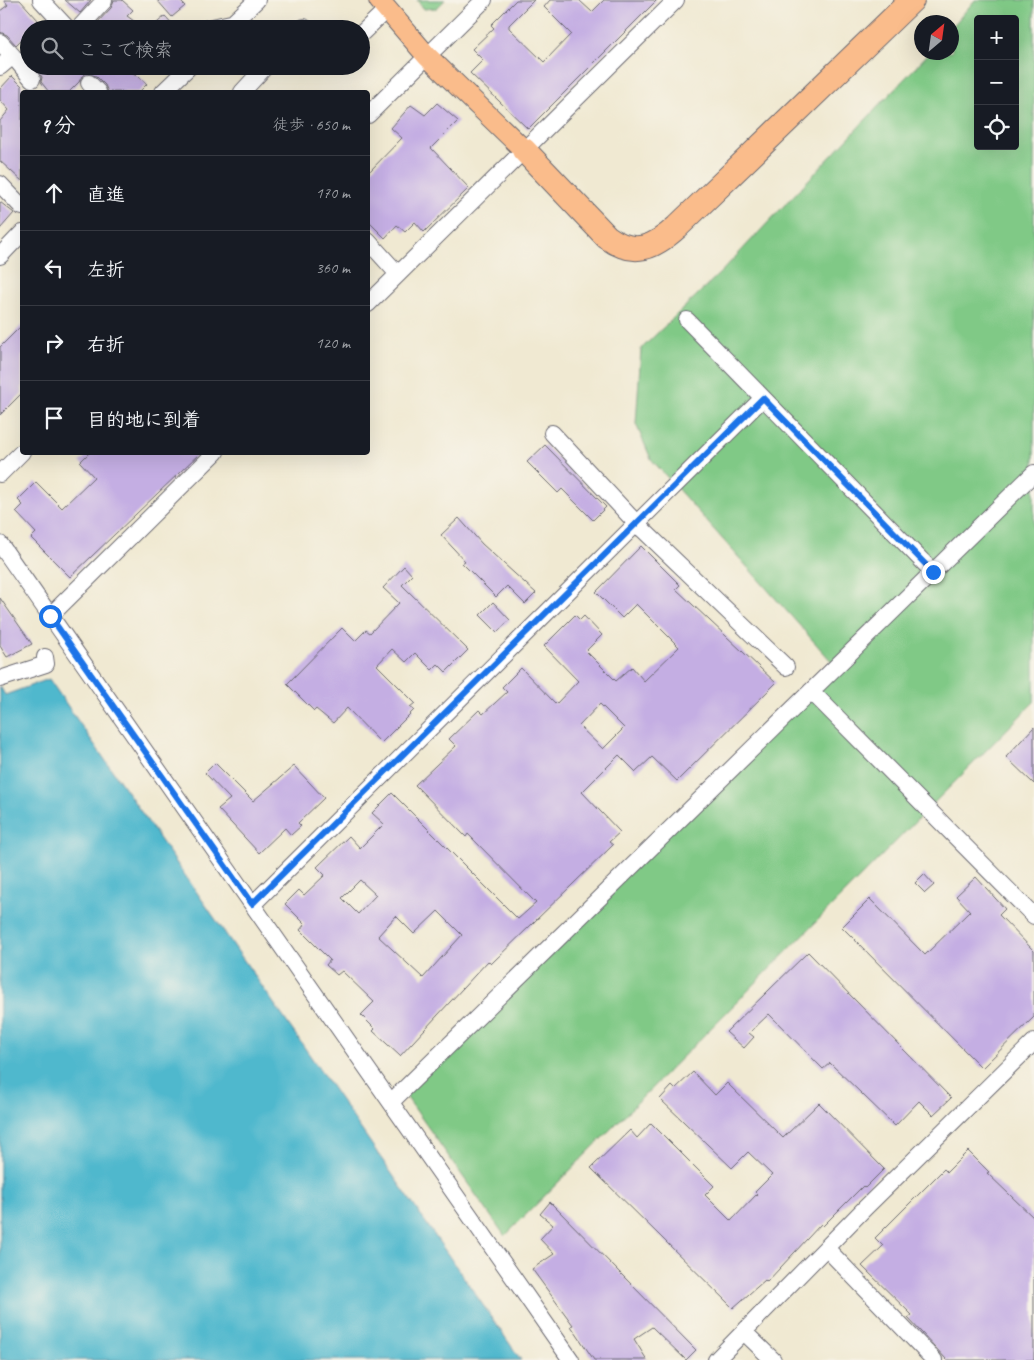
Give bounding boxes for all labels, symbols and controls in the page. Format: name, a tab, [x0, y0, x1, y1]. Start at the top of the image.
north arrow	[914, 15, 959, 60]
map controls	[974, 15, 1019, 150]
button: +	[974, 15, 1019, 60]
search box	[20, 20, 370, 75]
icon: search	[38, 34, 66, 62]
text: ここで検索	[78, 38, 173, 62]
button: −	[974, 60, 1019, 105]
button: locate	[974, 105, 1019, 150]
text: 9 分	[40, 112, 75, 138]
text: 徒歩 · 650 m	[273, 115, 350, 135]
icon: ahead	[40, 179, 68, 207]
text: 直進	[87, 183, 125, 207]
text: 170 m	[316, 183, 350, 203]
icon: left	[40, 254, 68, 282]
text: 左折	[87, 258, 125, 282]
text: 360 m	[316, 258, 350, 278]
icon: right	[40, 329, 68, 357]
text: 右折	[87, 333, 125, 357]
text: 120 m	[316, 333, 350, 353]
icon: arrive	[40, 404, 68, 432]
text: 目的地に到着	[87, 408, 201, 432]
route end	[922, 561, 945, 584]
route start	[39, 605, 62, 628]

